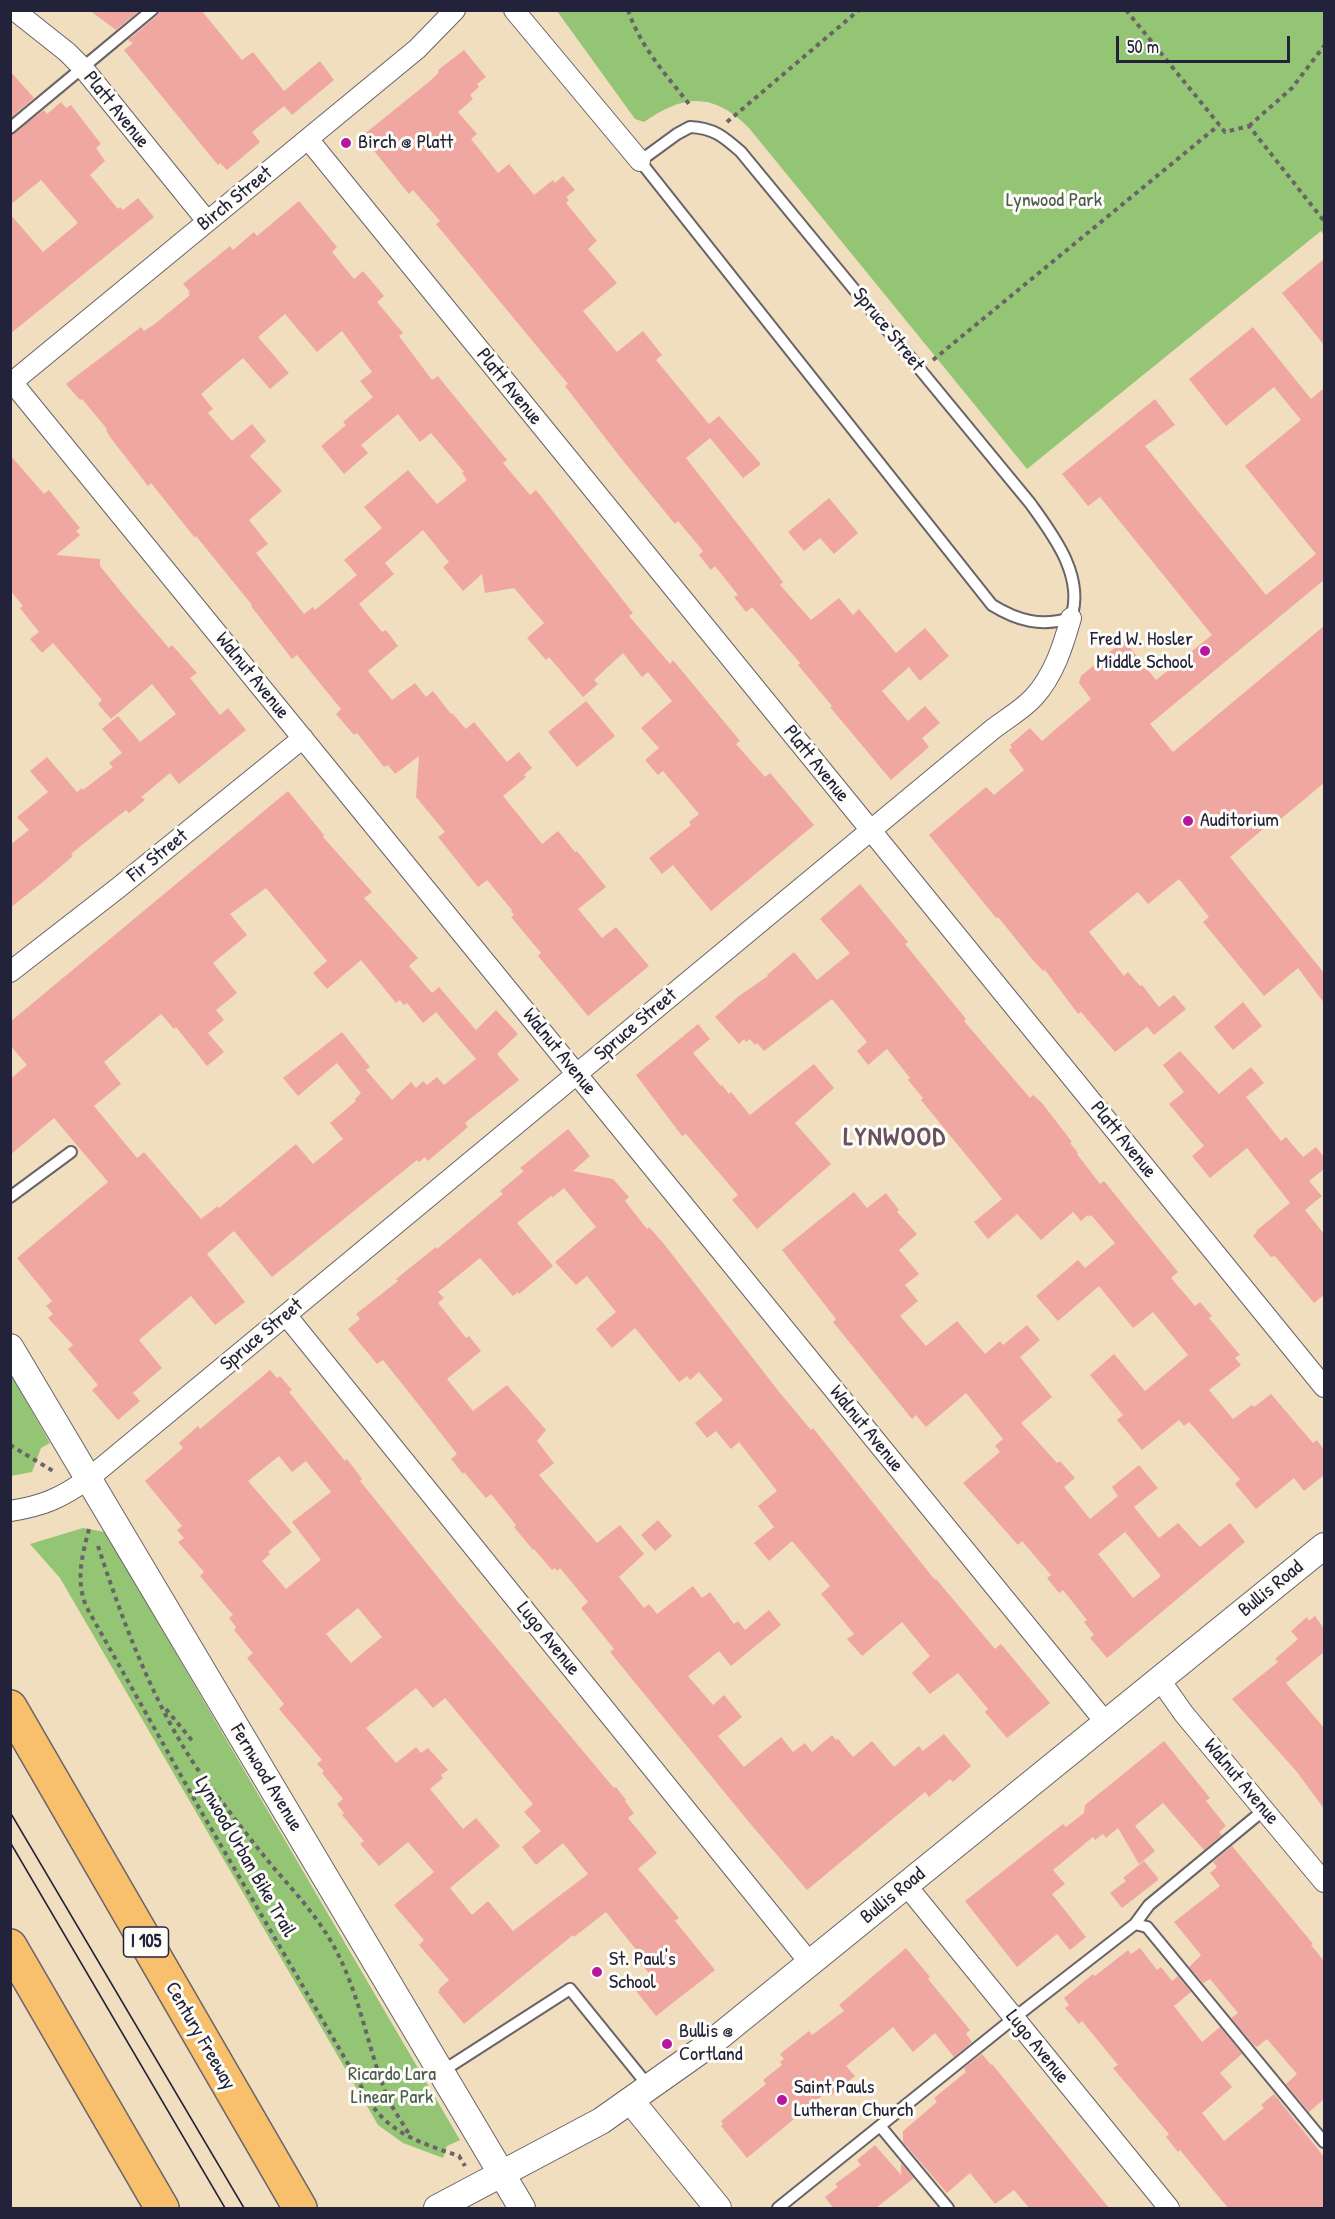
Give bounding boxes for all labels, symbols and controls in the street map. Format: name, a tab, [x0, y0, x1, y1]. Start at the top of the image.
scale bar	[1119, 24, 1293, 62]
text: 50 m	[1127, 34, 1159, 59]
street label: Platt Avenue	[78, 67, 154, 153]
place label: Birch @ Platt	[358, 131, 453, 155]
marker: Birch @ Platt	[339, 136, 353, 150]
street label: Birch Street	[193, 161, 277, 237]
park label: Lynwood Park	[1006, 189, 1102, 213]
street label: Spruce Street	[847, 283, 929, 377]
street label: Platt Avenue	[471, 344, 547, 430]
street label: Walnut Avenue	[210, 628, 294, 724]
place label: Fred W. Hosler Middle School	[1090, 628, 1193, 675]
marker: Fred W. Hosler Middle School	[1198, 644, 1212, 658]
street label: Platt Avenue	[778, 721, 854, 807]
place label: Auditorium	[1200, 809, 1279, 833]
marker: Auditorium	[1181, 814, 1195, 828]
street label: Fir Street	[123, 824, 193, 888]
street label: Spruce Street	[590, 984, 682, 1066]
street label: Walnut Avenue	[517, 1004, 601, 1100]
street label: Platt Avenue	[1085, 1097, 1161, 1183]
district label: LYNWOOD	[844, 1122, 946, 1154]
street label: Spruce Street	[216, 1294, 308, 1376]
street label: Walnut Avenue	[824, 1381, 908, 1477]
street label: Bullis Road	[1234, 1556, 1308, 1622]
street label: Lugo Avenue	[511, 1597, 585, 1681]
street label: Fernwood Avenue	[225, 1720, 307, 1836]
street label: Walnut Avenue	[1198, 1734, 1284, 1830]
street label: Lynwood Urban Bike Trail	[189, 1772, 301, 1942]
street label: Bullis Road	[856, 1863, 930, 1929]
road number: I 105	[124, 1927, 168, 1957]
place label: St. Paul's School	[609, 1948, 676, 1995]
marker: St. Paul's School	[590, 1965, 604, 1979]
street label: Century Freeway	[160, 1978, 240, 2094]
street label: Lugo Avenue	[1000, 2005, 1074, 2089]
place label: Bullis @ Cortland	[679, 2020, 743, 2067]
marker: Bullis @ Cortland	[660, 2037, 674, 2051]
park label: Ricardo Lara Linear Park	[348, 2063, 436, 2110]
place label: Saint Pauls Lutheran Church	[794, 2076, 913, 2123]
marker: Saint Pauls Lutheran Church	[775, 2093, 789, 2107]

